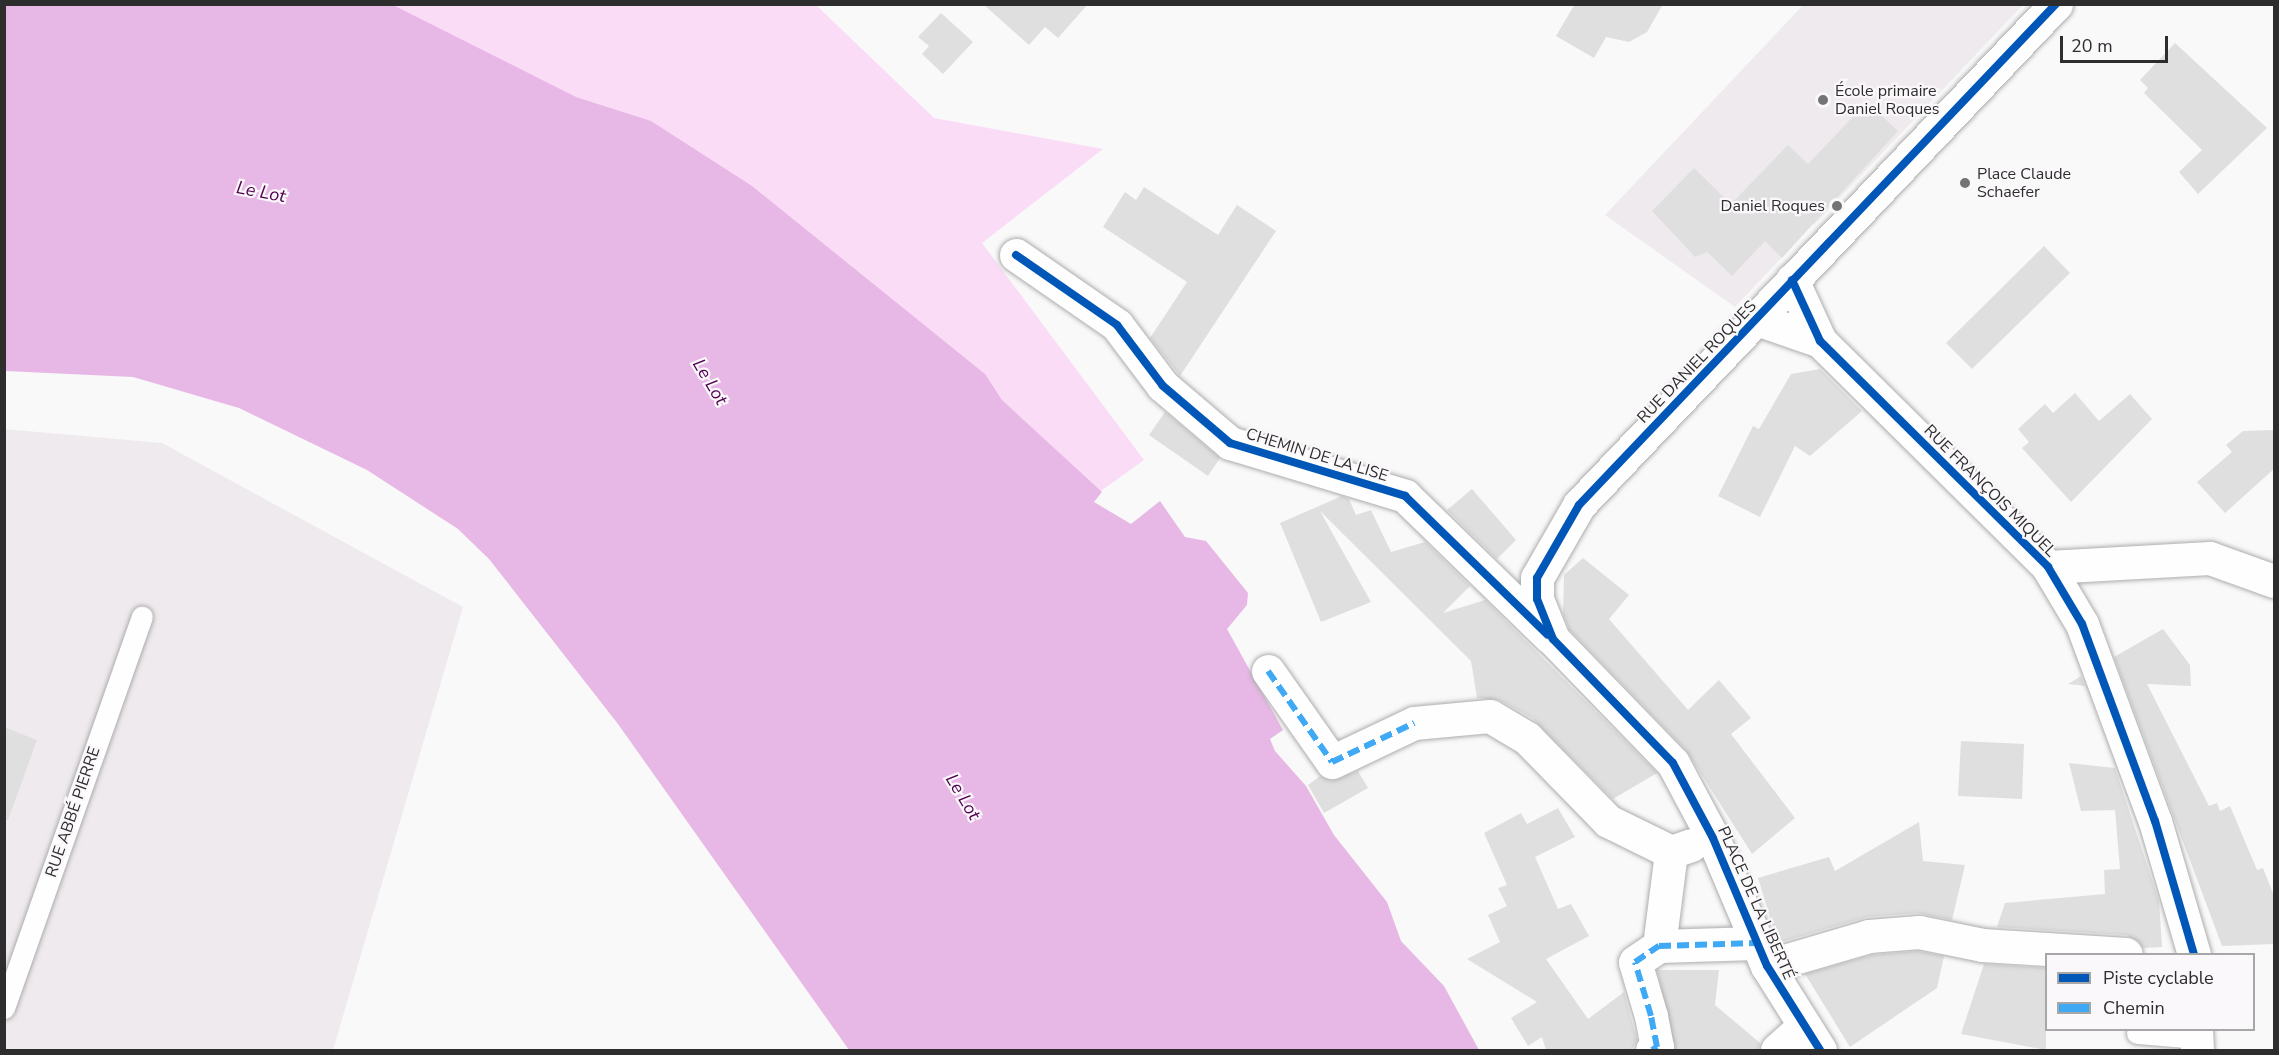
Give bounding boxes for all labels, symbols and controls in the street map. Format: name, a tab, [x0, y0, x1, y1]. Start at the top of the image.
scale bar	[2063, 24, 2171, 62]
text: 20 m	[2071, 34, 2113, 58]
place label: École primaire Daniel Roques	[1835, 81, 1939, 119]
marker: École primaire Daniel Roques	[1816, 93, 1830, 107]
place label: Place Claude Schaefer	[1977, 164, 2071, 202]
marker: Place Claude Schaefer	[1958, 176, 1972, 190]
water label: Le Lot	[235, 177, 287, 207]
place label: Daniel Roques	[1721, 196, 1825, 216]
marker: Daniel Roques	[1830, 199, 1844, 213]
street label: RUE DANIEL ROQUES	[1633, 297, 1761, 427]
water label: Le Lot	[688, 355, 732, 409]
street label: RUE FRANÇOIS MIQUEL	[1920, 421, 2060, 561]
street label: CHEMIN DE LA LISE	[1244, 424, 1390, 486]
street label: RUE ABBÉ PIERRE	[42, 744, 104, 880]
water label: Le Lot	[941, 770, 985, 824]
street label: PLACE DE LA LIBERTÉ	[1713, 823, 1799, 983]
legend	[2045, 953, 2255, 1031]
text: Piste cyclable	[2103, 966, 2214, 990]
text: Chemin	[2103, 996, 2165, 1020]

